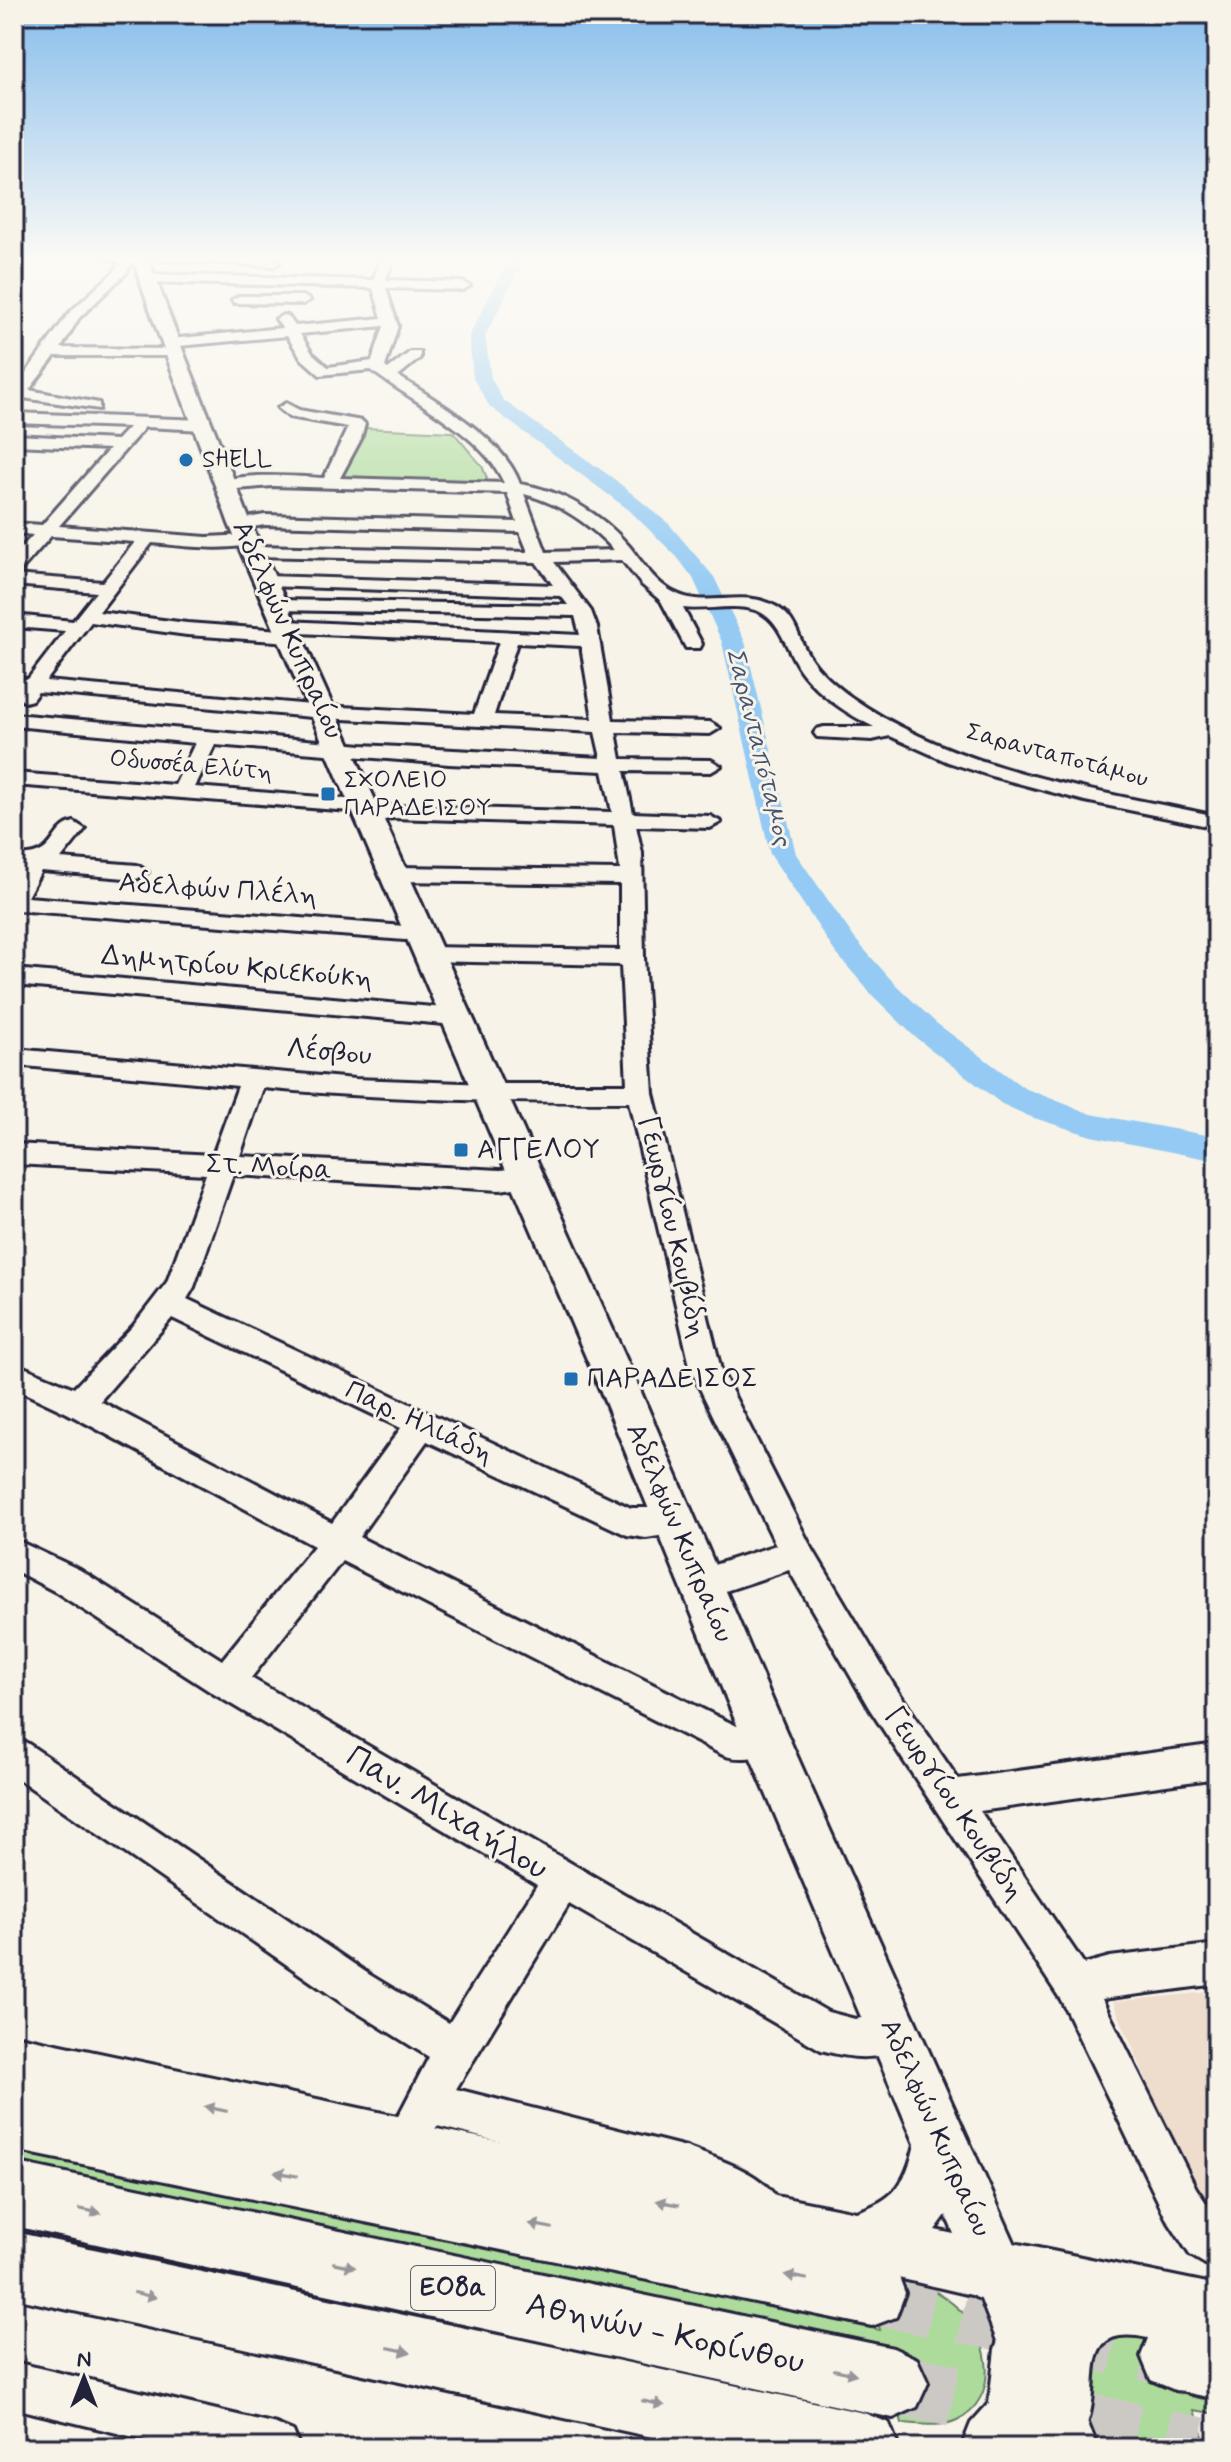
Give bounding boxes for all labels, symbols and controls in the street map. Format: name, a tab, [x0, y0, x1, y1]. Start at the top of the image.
place label: SHELL	[202, 445, 272, 476]
marker: SHELL	[177, 451, 195, 469]
street label: Αδελφών Κυπραίου	[222, 515, 352, 745]
water label: Σαρανταπόταμος	[717, 645, 799, 851]
street label: Σαρανταποτάμου	[963, 717, 1152, 795]
street label: Οδυσσέα Ελύτη	[108, 742, 274, 789]
place label: ΣΧΟΛΕΙΟ ΠΑΡΑΔΕΙΣΟΥ	[344, 765, 491, 824]
marker: ΣΧΟΛΕΙΟ ΠΑΡΑΔΕΙΣΟΥ	[319, 785, 337, 803]
street label: Αδελφών Πλέλη	[117, 865, 319, 915]
street label: Δημητρίου Κριεκούκη	[100, 938, 374, 998]
street label: Λέσβου	[285, 1031, 373, 1075]
street label: Γεωργίου Κουβίδη	[628, 1112, 716, 1342]
place label: ΑΓΓΕΛΟΥ	[477, 1132, 600, 1169]
marker: ΑΓΓΕΛΟΥ	[452, 1141, 470, 1159]
street label: Στ. Μοίρα	[205, 1146, 333, 1190]
place label: ΠΑΡΑΔΕΙΣΟΣ	[587, 1361, 758, 1398]
marker: ΠΑΡΑΔΕΙΣΟΣ	[562, 1370, 580, 1388]
street label: Παρ. Ηλιάδη	[339, 1373, 499, 1473]
street label: Αδελφών Κυπραίου	[616, 1418, 742, 1648]
street label: Γεωργίου Κουβίδη	[875, 1700, 1033, 1908]
street label: Παν. Μιχαήλου	[338, 1735, 556, 1891]
street label: Αδελφών Κυπραίου	[870, 2013, 1000, 2243]
one-way arrow	[204, 2102, 229, 2115]
one-way arrow	[273, 2167, 298, 2180]
one-way arrow	[656, 2196, 681, 2208]
one-way arrow	[78, 2205, 103, 2217]
one-way arrow	[528, 2219, 553, 2231]
one-way arrow	[332, 2259, 357, 2272]
road number: ΕΟ8α	[411, 2266, 495, 2310]
one-way arrow	[783, 2271, 808, 2283]
street label: Αθηνών - Κορίνθου	[522, 2283, 808, 2385]
one-way arrow	[132, 2289, 157, 2302]
north arrow	[44, 2338, 124, 2418]
one-way arrow	[387, 2344, 412, 2357]
text: N	[77, 2346, 91, 2374]
one-way arrow	[833, 2367, 858, 2379]
one-way arrow	[641, 2398, 666, 2410]

